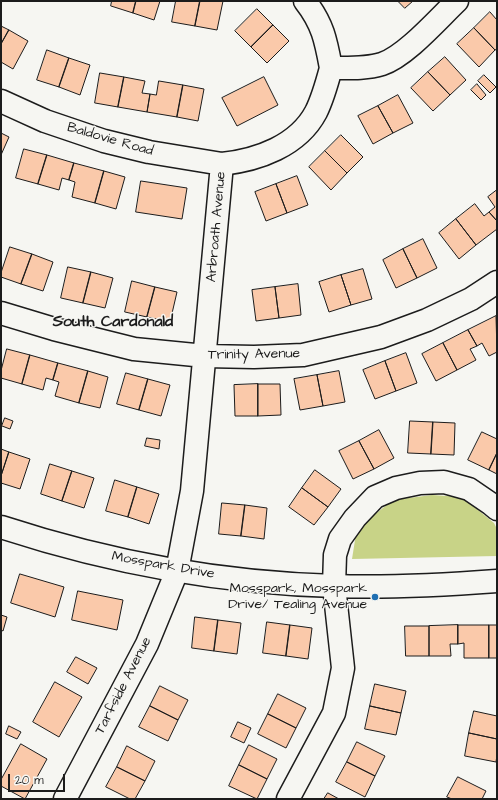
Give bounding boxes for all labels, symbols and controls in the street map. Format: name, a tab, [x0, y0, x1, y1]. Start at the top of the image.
street label: Baldovie Road	[65, 120, 155, 160]
street label: Arbroath Avenue	[204, 171, 230, 283]
district label: South Cardonald	[53, 313, 173, 333]
street label: Trinity Avenue	[208, 346, 300, 364]
street label: Mosspark Drive	[110, 549, 216, 583]
place label: Mosspark, Mosspark Drive/ Tealing Avenue	[228, 581, 367, 614]
marker: Mosspark, Mosspark Drive/ Tealing Avenue	[370, 592, 380, 602]
street label: Tarfside Avenue	[92, 635, 156, 737]
scale bar	[10, 766, 67, 792]
text: 20 m	[15, 772, 44, 789]

